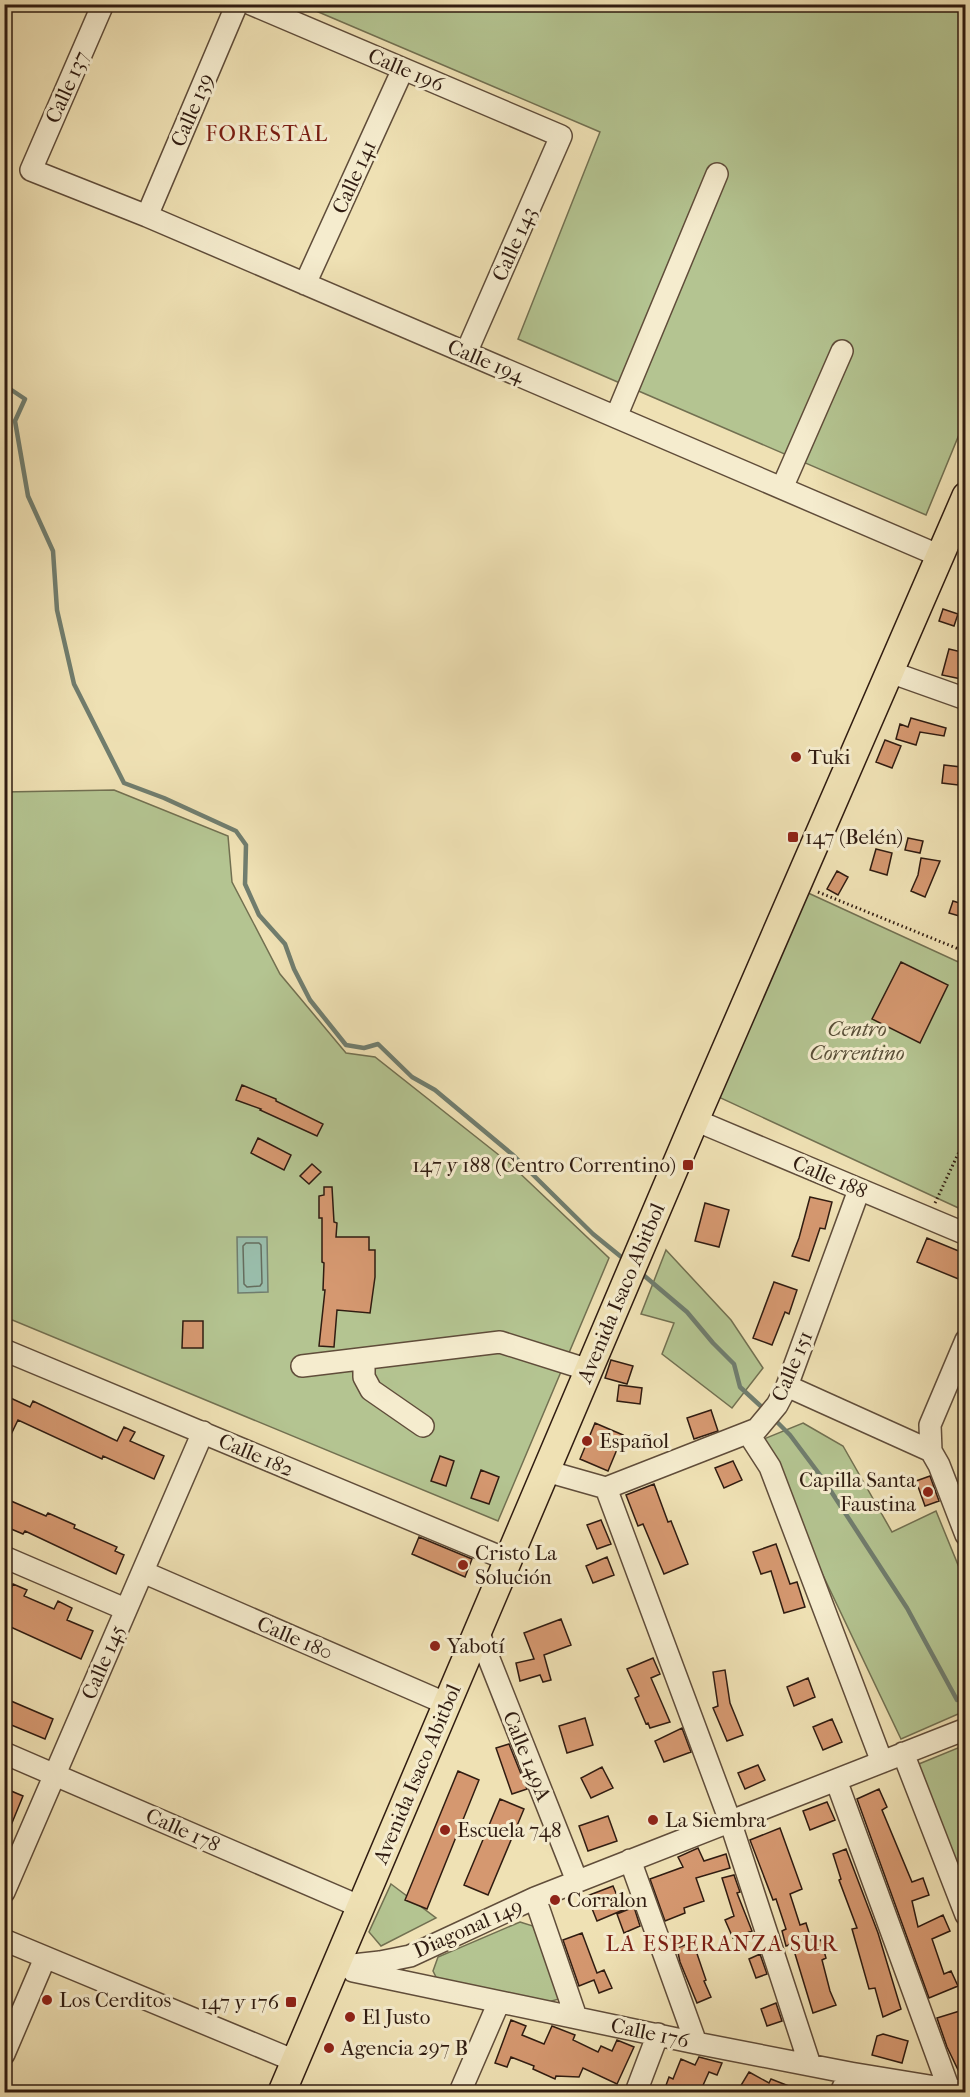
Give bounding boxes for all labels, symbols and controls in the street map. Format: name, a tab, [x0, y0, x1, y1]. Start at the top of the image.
street label: Calle 196	[364, 43, 448, 97]
street label: Calle 137	[40, 47, 94, 127]
street label: Calle 139	[166, 70, 218, 150]
district label: FORESTAL	[205, 121, 329, 147]
street label: Calle 141	[327, 137, 381, 217]
street label: Calle 143	[487, 203, 541, 285]
street label: Calle 194	[444, 334, 528, 388]
place label: Tuki	[808, 745, 851, 769]
marker: Tuki	[789, 750, 803, 764]
place label: 147 (Belén)	[805, 825, 903, 849]
marker: 147 (Belén)	[786, 830, 800, 844]
park label: Centro Correntino	[809, 1017, 905, 1065]
street label: Calle 188	[789, 1151, 871, 1203]
place label: 147 y 188 (Centro Correntino)	[412, 1153, 676, 1177]
marker: 147 y 188 (Centro Correntino)	[681, 1158, 695, 1172]
street label: Avenida Isaco Abitbol	[572, 1199, 670, 1387]
street label: Calle 151	[766, 1327, 818, 1405]
street label: Calle 182	[215, 1429, 297, 1482]
place label: Español	[599, 1429, 669, 1453]
marker: Español	[580, 1434, 594, 1448]
place label: Capilla Santa Faustina	[799, 1468, 916, 1516]
marker: Capilla Santa Faustina	[921, 1485, 935, 1499]
place label: Cristo La Solución	[475, 1541, 557, 1589]
marker: Cristo La Solución	[456, 1558, 470, 1572]
street label: Calle 180	[254, 1611, 336, 1665]
street label: Calle 145	[77, 1621, 129, 1703]
place label: Yabotí	[446, 1634, 505, 1658]
marker: Yabotí	[428, 1639, 442, 1653]
street label: Avenida Isaco Abitbol	[368, 1680, 466, 1868]
street label: Calle 149A	[498, 1708, 556, 1805]
street label: Calle 178	[142, 1803, 224, 1857]
place label: La Siembra	[665, 1808, 766, 1832]
marker: La Siembra	[646, 1813, 660, 1827]
place label: Escuela 748	[457, 1818, 561, 1842]
marker: Escuela 748	[438, 1823, 452, 1837]
place label: Corralon	[567, 1888, 648, 1912]
street label: Diagonal 149	[410, 1893, 526, 1963]
marker: Corralon	[548, 1893, 562, 1907]
district label: LA ESPERANZA SUR	[605, 1931, 839, 1957]
place label: Los Cerditos	[59, 1988, 172, 2012]
place label: 147 y 176	[200, 1990, 280, 2014]
marker: Los Cerditos	[40, 1993, 54, 2007]
marker: 147 y 176	[284, 1995, 298, 2009]
place label: El Justo	[362, 2005, 430, 2029]
marker: El Justo	[343, 2010, 357, 2024]
street label: Calle 176	[609, 2013, 692, 2053]
place label: Agencia 297 B	[340, 2036, 468, 2060]
marker: Agencia 297 B	[322, 2041, 336, 2055]

